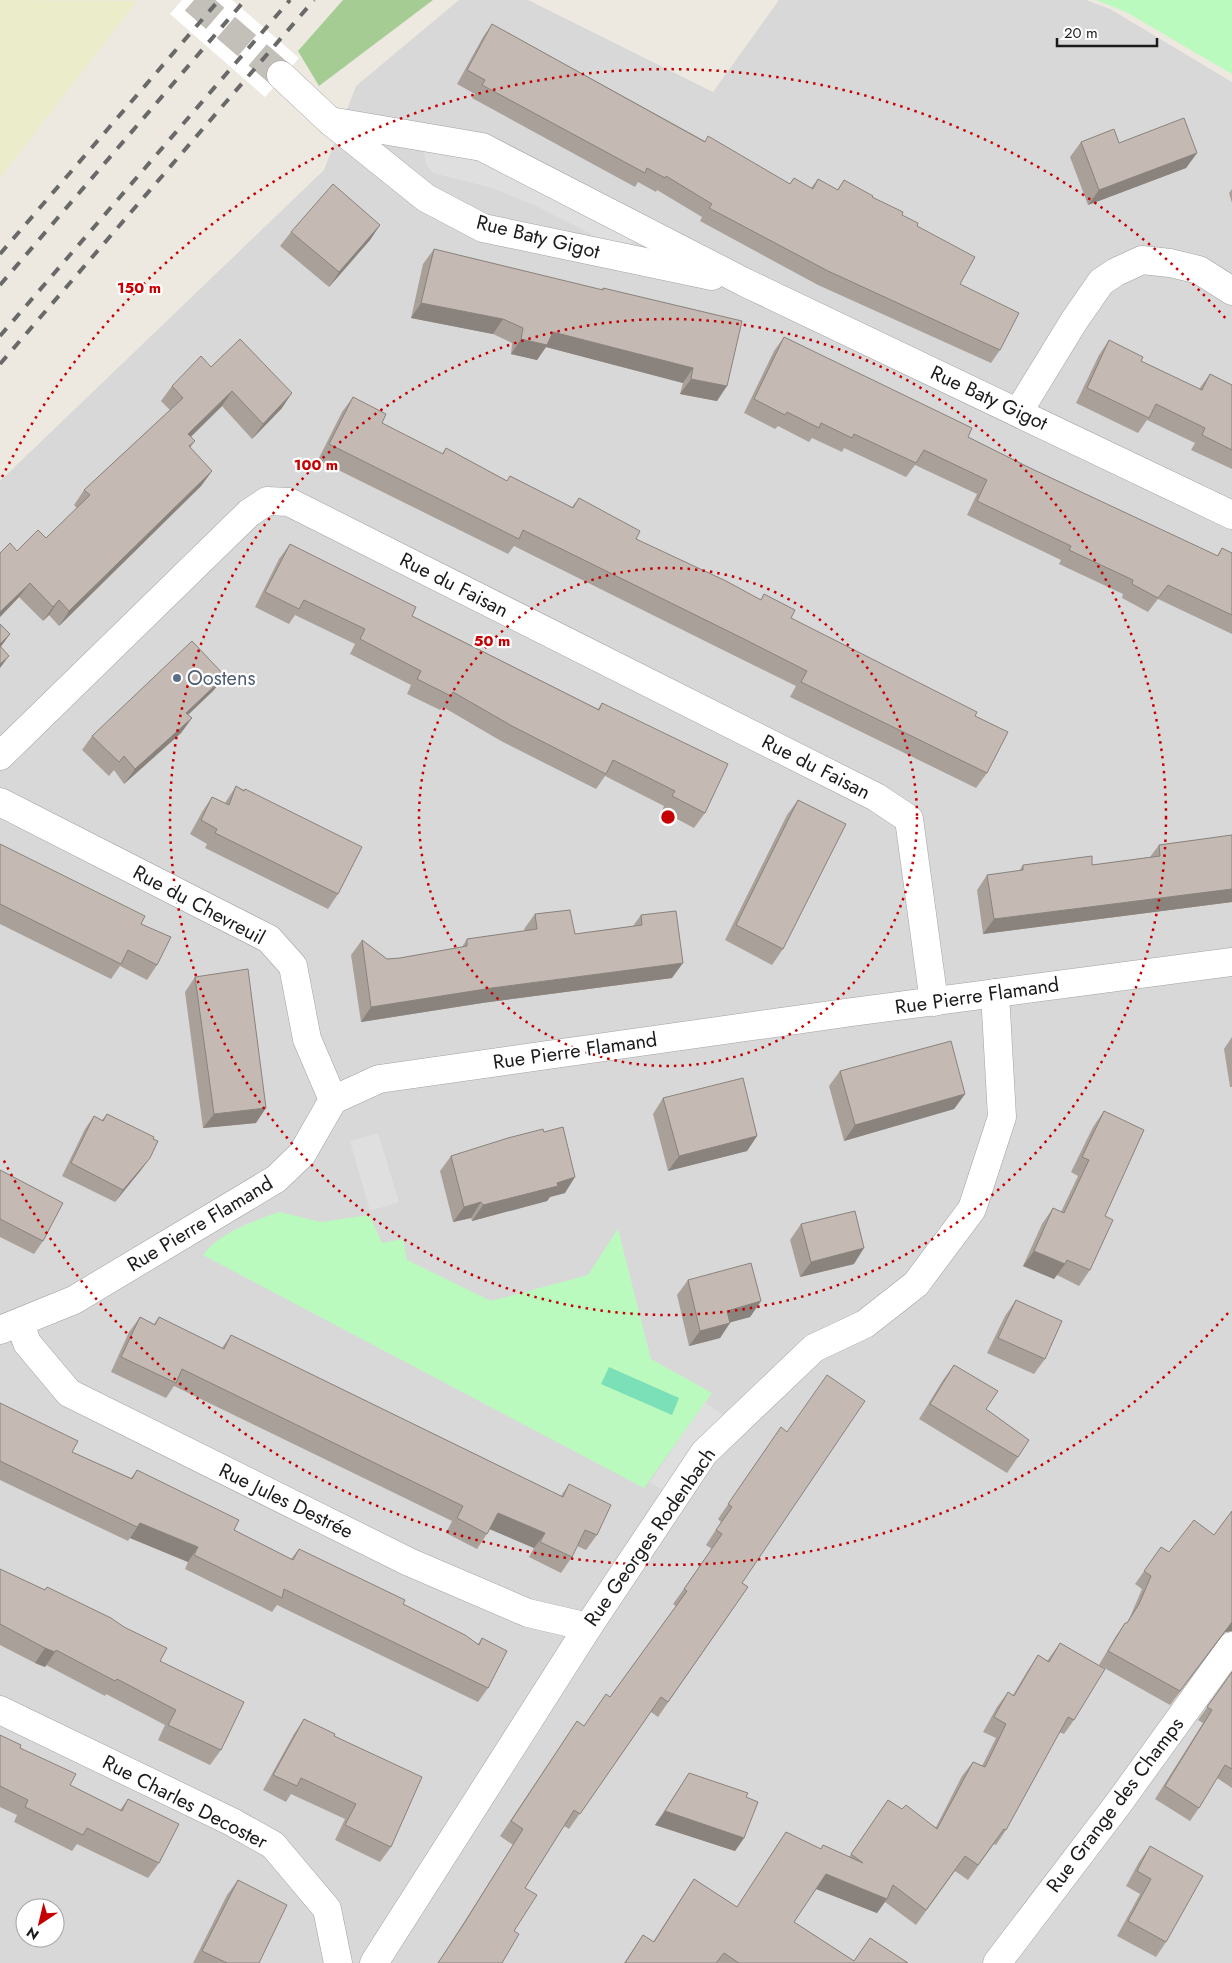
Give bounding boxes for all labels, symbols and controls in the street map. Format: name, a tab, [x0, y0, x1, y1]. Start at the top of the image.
scale bar	[1057, 15, 1157, 47]
text: 20 m	[1064, 22, 1098, 44]
street label: Rue Baty Gigot	[473, 208, 603, 266]
text: 150 m	[117, 277, 161, 299]
street label: Rue Baty Gigot	[926, 358, 1052, 438]
text: 100 m	[294, 454, 338, 476]
street label: Rue du Faisan	[395, 545, 513, 625]
text: 50 m	[474, 630, 510, 652]
place label: Oostens	[187, 664, 255, 693]
marker: Oostens	[171, 672, 183, 684]
street label: Rue du Faisan	[757, 727, 875, 807]
centre of rings	[659, 808, 677, 826]
street label: Rue du Chevreuil	[128, 858, 270, 952]
street label: Rue Pierre Flamand	[893, 970, 1061, 1022]
street label: Rue Pierre Flamand	[491, 1025, 659, 1077]
street label: Rue Pierre Flamand	[122, 1169, 278, 1279]
street label: Rue Georges Rodenbach	[577, 1442, 723, 1632]
street label: Rue Jules Destrée	[214, 1456, 358, 1546]
street label: Rue Grange des Champs	[1039, 1711, 1191, 1899]
street label: Rue Charles Decoster	[97, 1748, 273, 1856]
north arrow	[15, 1898, 65, 1948]
text: N	[22, 1922, 43, 1945]

